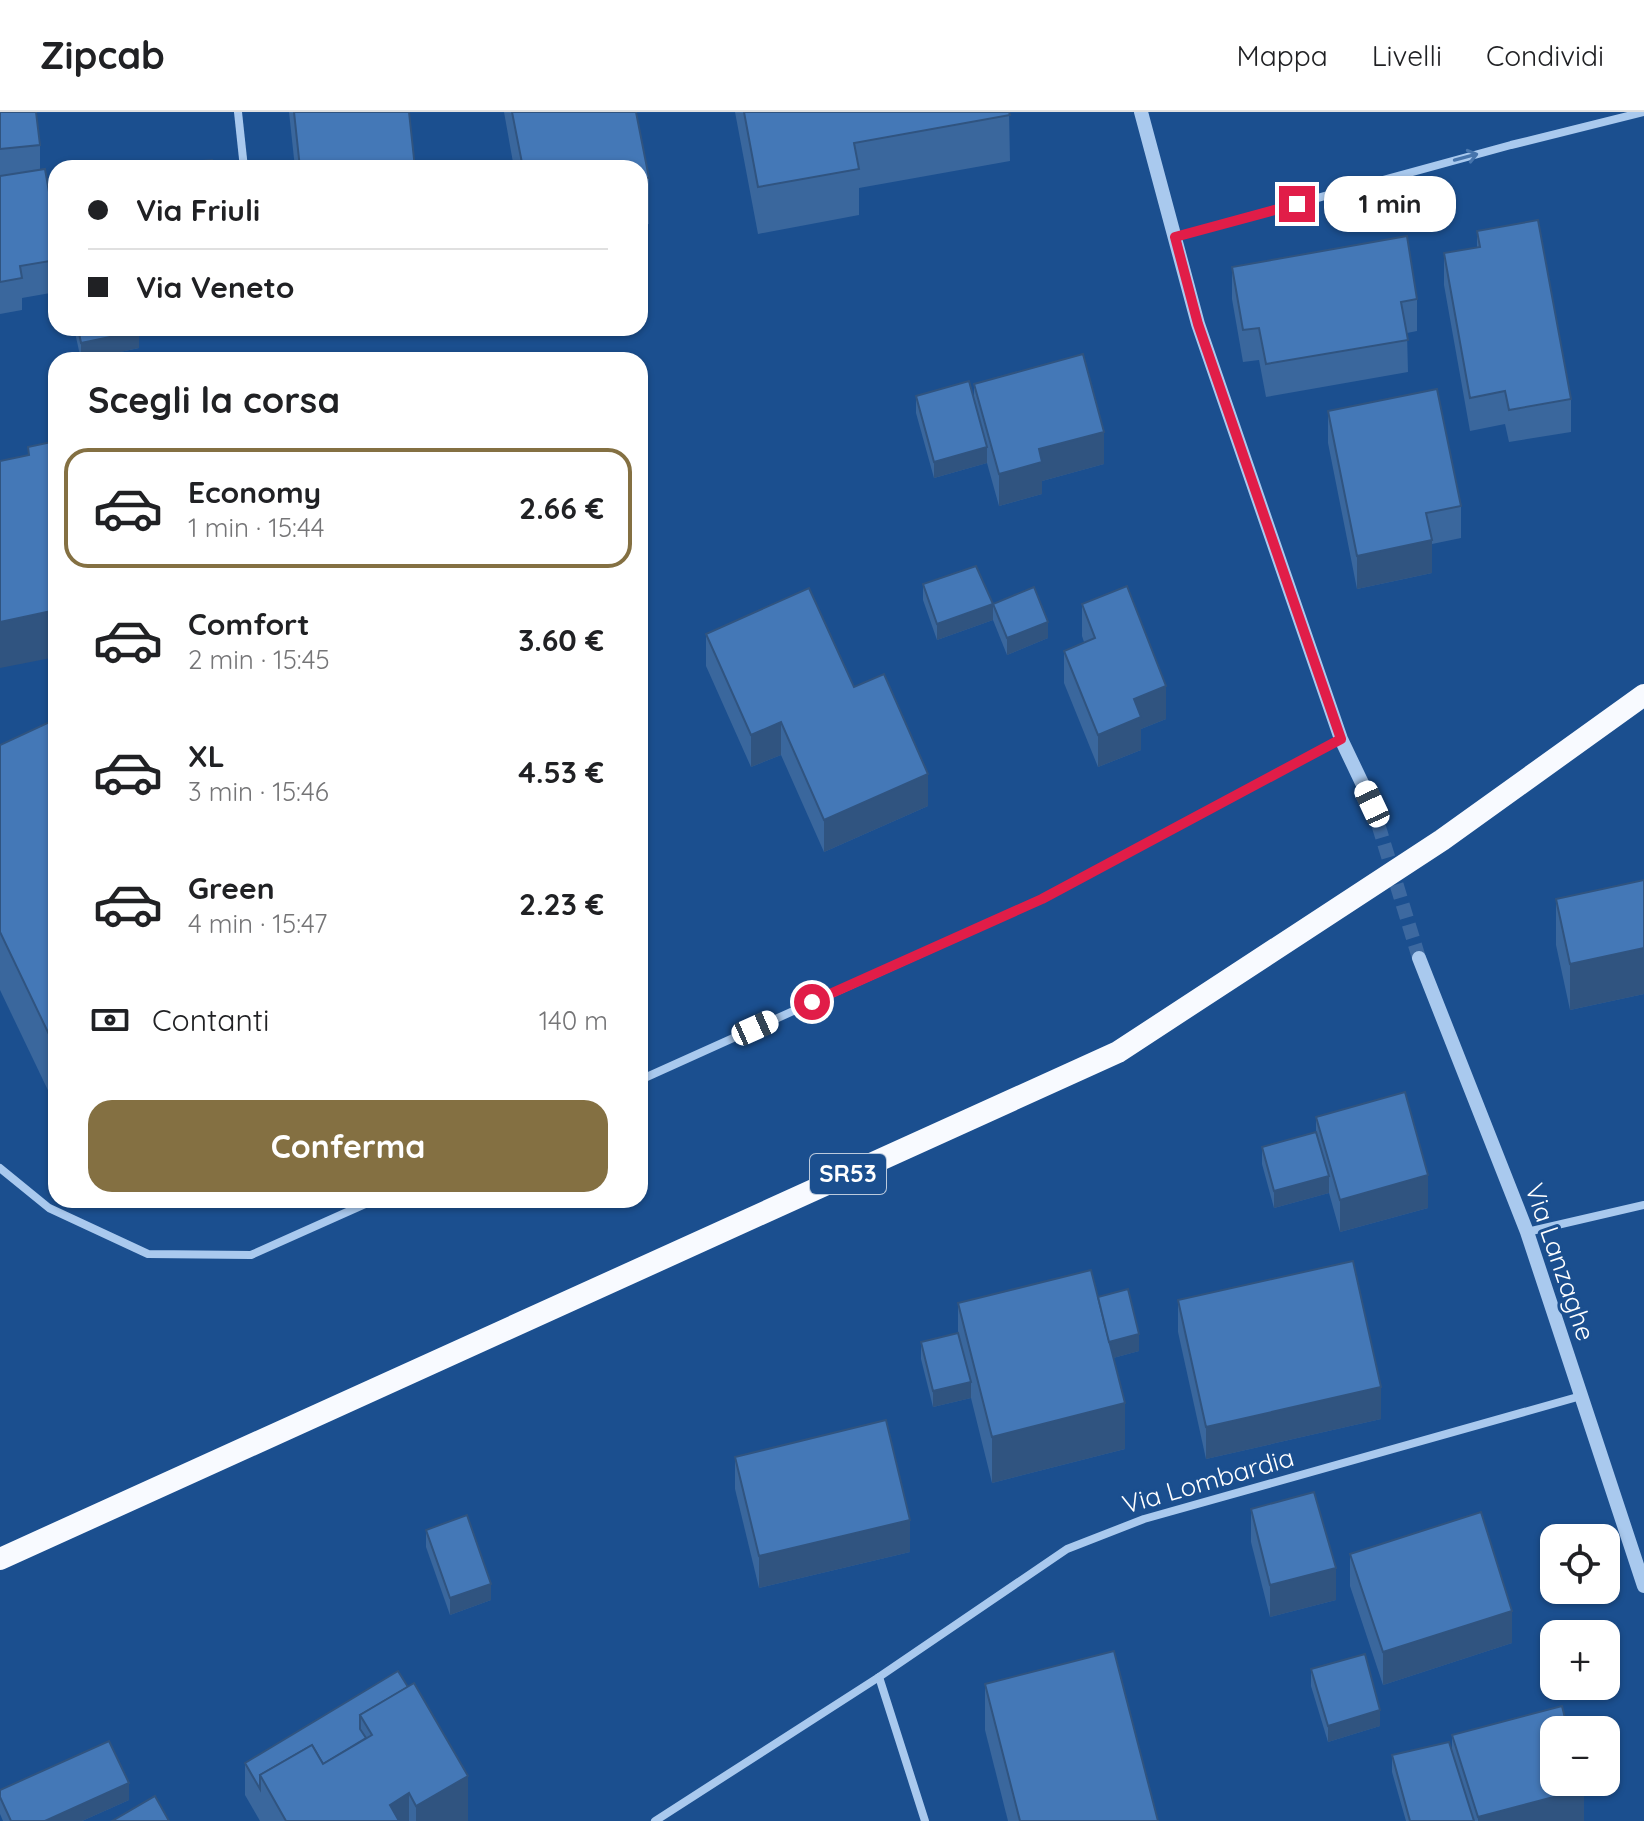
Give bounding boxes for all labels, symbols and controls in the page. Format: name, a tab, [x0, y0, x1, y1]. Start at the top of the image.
text: Zipcab	[40, 31, 165, 79]
text: Mappa	[1237, 38, 1328, 73]
text: Livelli	[1372, 38, 1442, 73]
text: Condividi	[1486, 38, 1604, 73]
one-way arrow	[1453, 149, 1479, 164]
callout: 1 min	[1325, 176, 1457, 232]
route end	[1279, 186, 1315, 222]
text: 1 min	[1359, 187, 1422, 220]
text: Via Friuli	[136, 191, 260, 229]
text: Via Veneto	[136, 268, 294, 306]
text: Scegli la corsa	[88, 377, 340, 422]
icon: car	[92, 472, 164, 544]
text: Economy	[188, 473, 321, 511]
text: 2.66 €	[519, 489, 604, 527]
text: 1 min · 15:44	[188, 511, 324, 544]
icon: car	[92, 604, 164, 676]
text: Comfort	[188, 605, 309, 643]
text: 3.60 €	[518, 621, 604, 659]
text: 2 min · 15:45	[188, 643, 330, 676]
icon: car	[92, 736, 164, 808]
text: XL	[188, 737, 225, 775]
text: 4.53 €	[518, 753, 604, 791]
text: 3 min · 15:46	[188, 775, 329, 808]
car	[1351, 777, 1393, 831]
icon: car	[92, 868, 164, 940]
text: Green	[188, 869, 275, 907]
text: 2.23 €	[519, 885, 604, 923]
text: 4 min · 15:47	[188, 907, 327, 940]
route start	[794, 984, 830, 1020]
icon: cash	[88, 998, 132, 1042]
text: Contanti	[152, 1001, 269, 1039]
text: 140 m	[539, 1004, 608, 1037]
car	[728, 1007, 782, 1049]
button: Conferma	[88, 1100, 608, 1192]
road number: SR53	[810, 1154, 886, 1194]
street label: Via Lanzaghe	[1518, 1179, 1603, 1345]
street label: Via Lombardia	[1118, 1440, 1297, 1521]
map controls	[1540, 1524, 1620, 1796]
button: locate	[1540, 1524, 1620, 1604]
button: +	[1540, 1620, 1620, 1700]
button: −	[1540, 1716, 1620, 1796]

